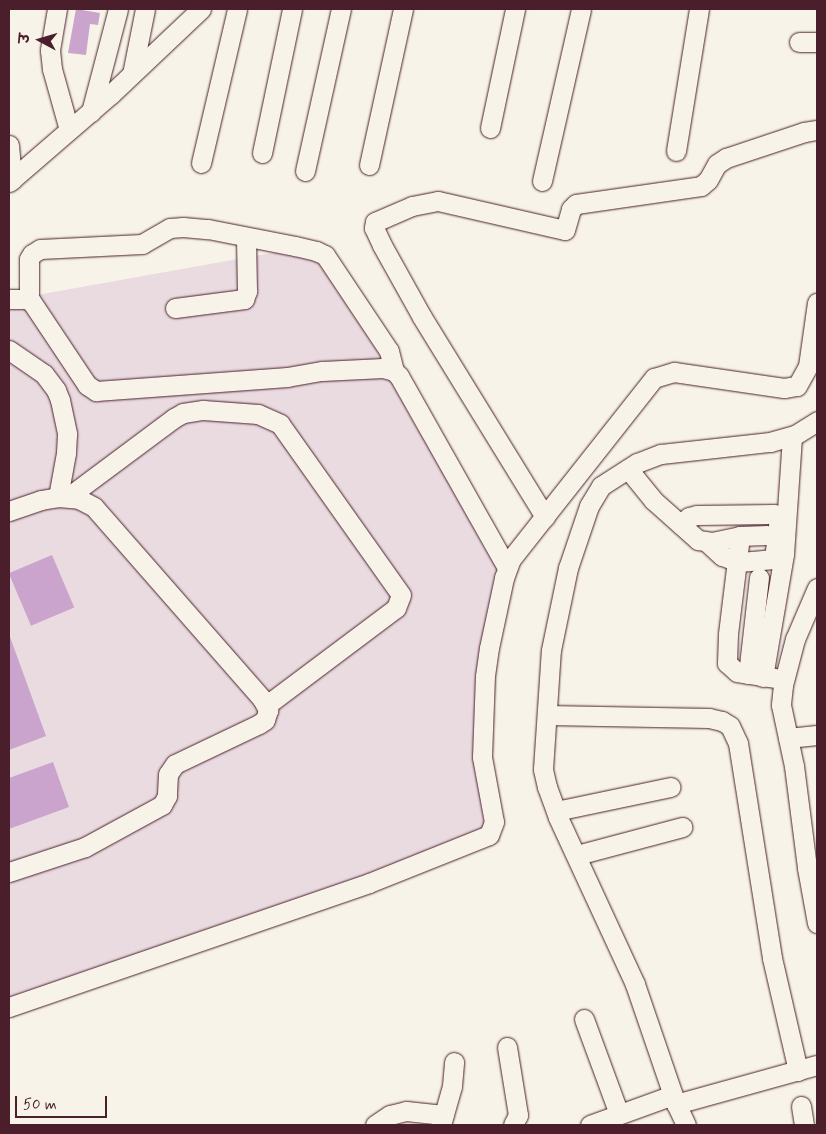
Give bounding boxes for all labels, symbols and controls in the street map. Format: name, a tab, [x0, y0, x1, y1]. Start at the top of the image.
north arrow	[15, 15, 65, 65]
text: उ	[16, 33, 35, 44]
scale bar	[18, 1086, 110, 1118]
text: 50 m	[23, 1095, 57, 1115]

